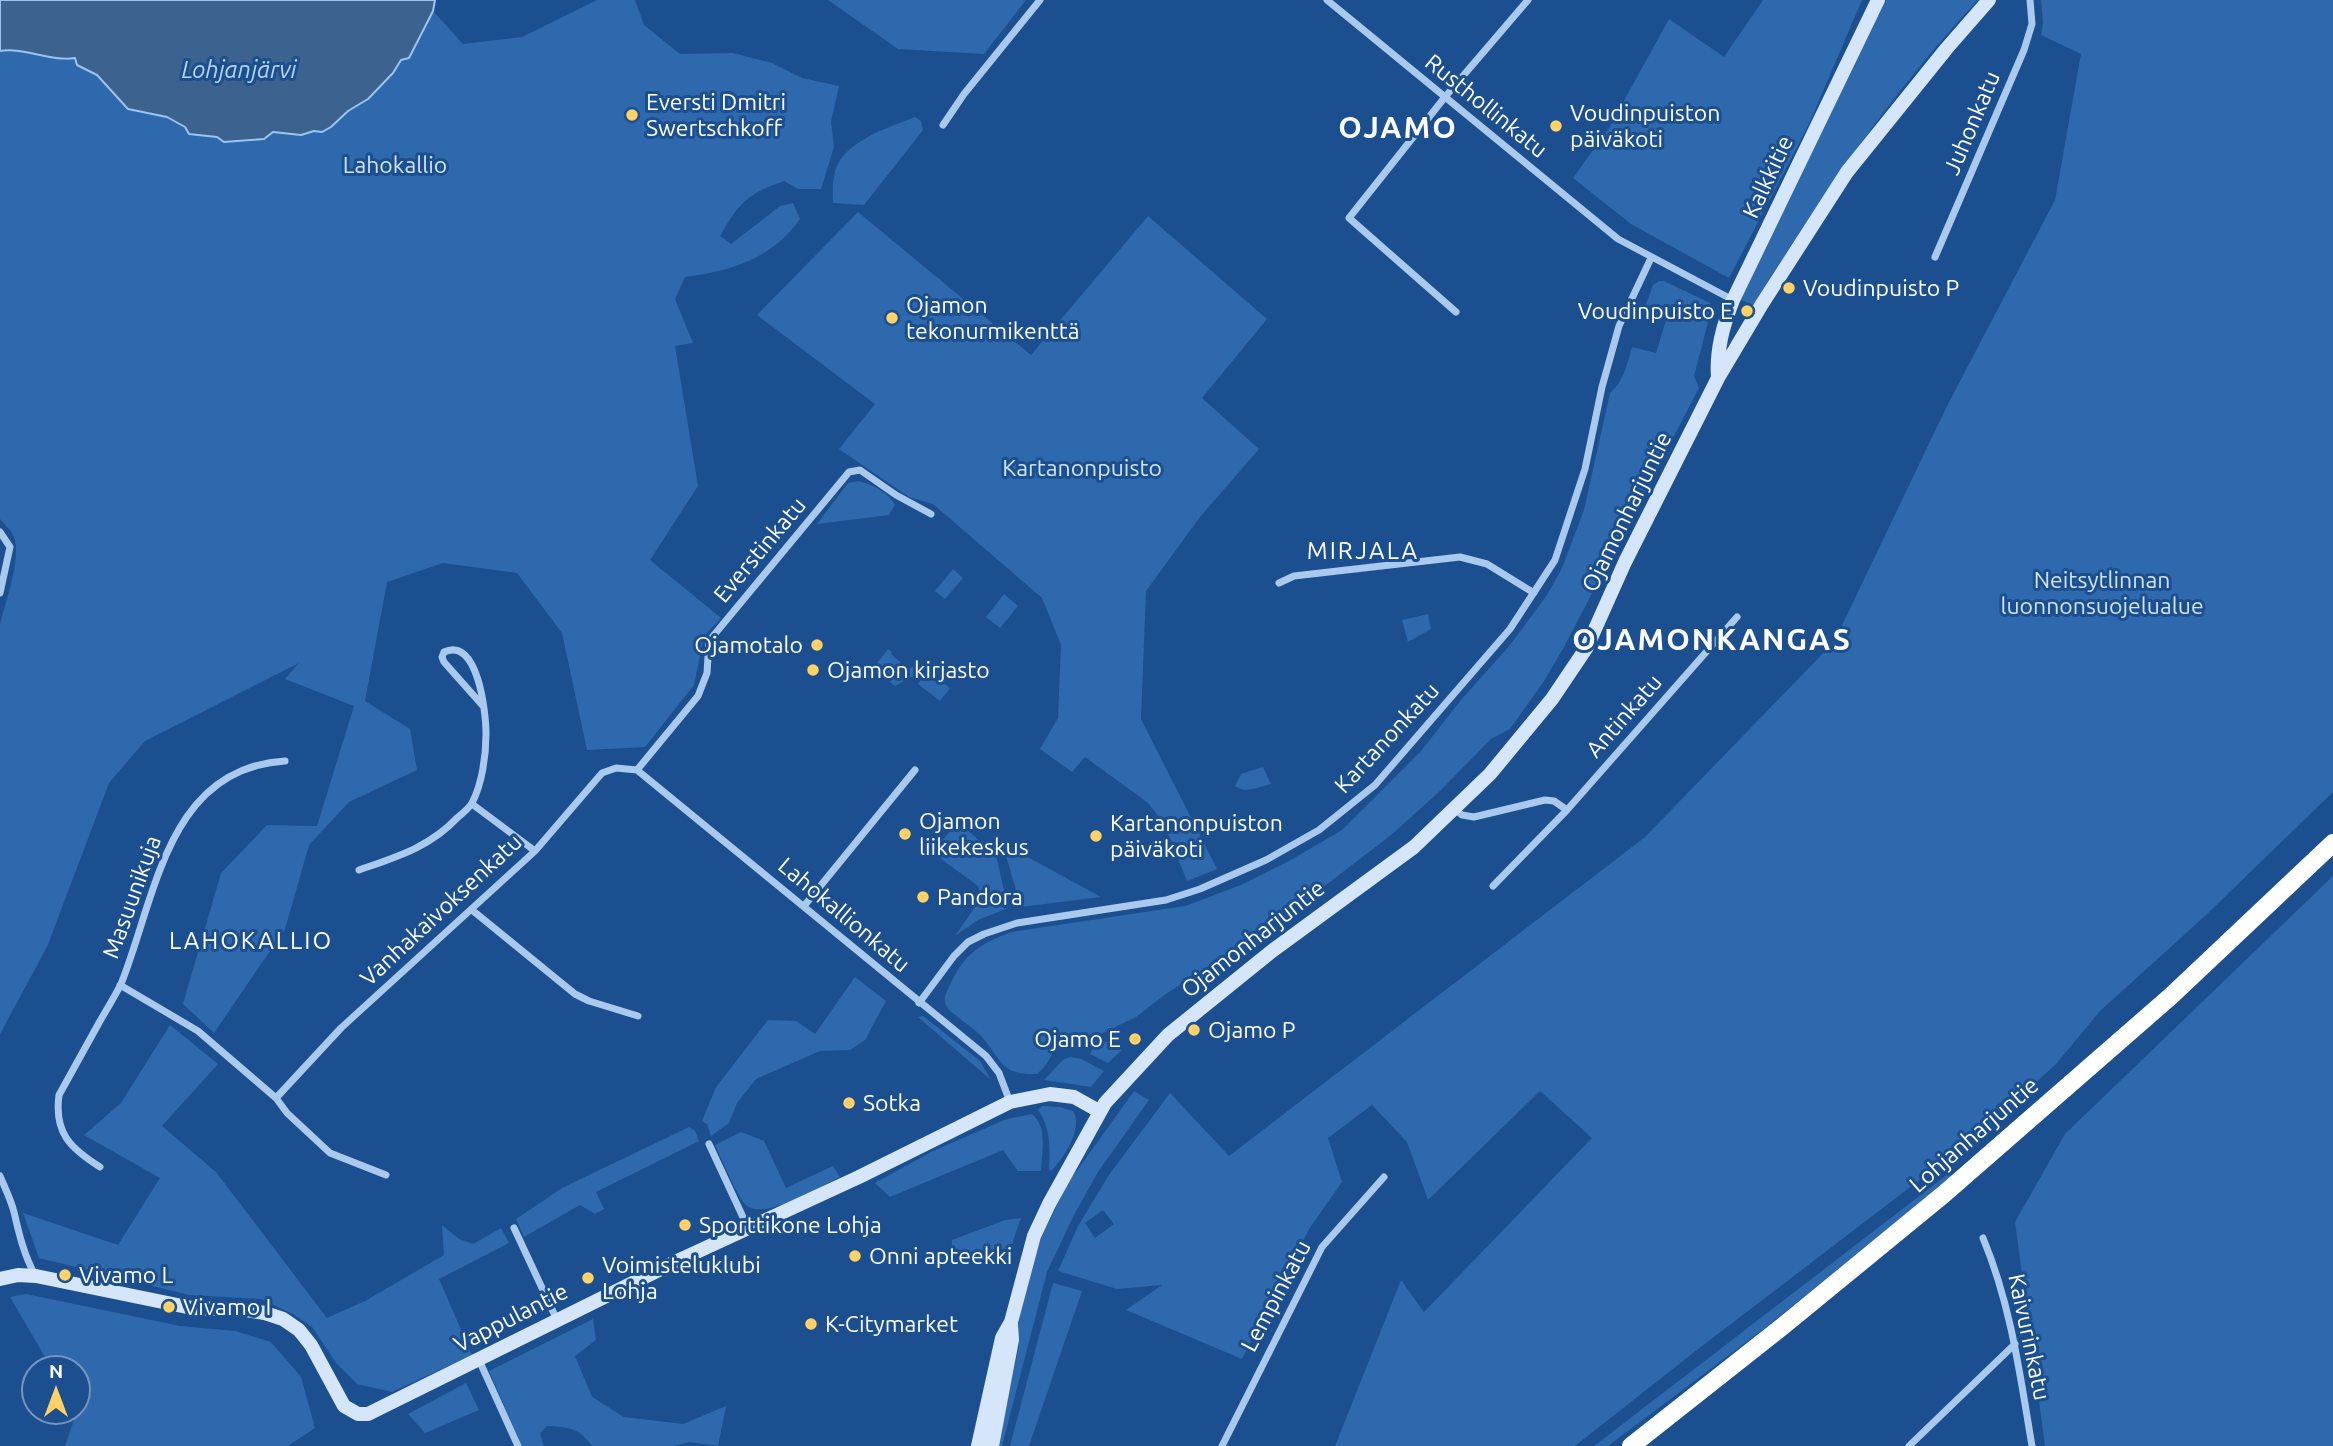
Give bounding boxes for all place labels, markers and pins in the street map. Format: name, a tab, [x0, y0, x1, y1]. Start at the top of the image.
place label: Eversti Dmitri Swertschkoff	[646, 88, 786, 142]
place label: Voudinpuiston päiväkoti	[1570, 99, 1720, 153]
marker: Eversti Dmitri Swertschkoff	[624, 107, 640, 123]
marker: Voudinpuiston päiväkoti	[1548, 118, 1564, 134]
place label: Voudinpuisto P	[1803, 274, 1959, 302]
marker: Voudinpuisto P	[1781, 280, 1797, 296]
place label: Ojamon tekonurmikenttä	[906, 291, 1080, 345]
place label: Voudinpuisto E	[1578, 297, 1733, 325]
marker: Voudinpuisto E	[1739, 303, 1755, 319]
marker: Ojamon tekonurmikenttä	[884, 310, 900, 326]
place label: Ojamotalo	[694, 631, 803, 659]
marker: Ojamotalo	[809, 637, 825, 653]
place label: Ojamon kirjasto	[827, 656, 990, 684]
marker: Ojamon kirjasto	[805, 662, 821, 678]
place label: Ojamon liikekeskus	[919, 807, 1029, 861]
place label: Kartanonpuiston päiväkoti	[1110, 809, 1283, 863]
marker: Ojamon liikekeskus	[897, 826, 913, 842]
marker: Kartanonpuiston päiväkoti	[1088, 828, 1104, 844]
place label: Pandora	[937, 883, 1023, 911]
marker: Pandora	[915, 889, 931, 905]
place label: Ojamo P	[1208, 1016, 1296, 1044]
marker: Ojamo P	[1186, 1022, 1202, 1038]
place label: Ojamo E	[1034, 1025, 1121, 1053]
marker: Ojamo E	[1127, 1031, 1143, 1047]
place label: Sotka	[863, 1089, 921, 1117]
marker: Sotka	[841, 1095, 857, 1111]
place label: Sporttikone Lohja	[699, 1211, 882, 1239]
marker: Sporttikone Lohja	[677, 1217, 693, 1233]
place label: Onni apteekki	[869, 1242, 1012, 1270]
marker: Onni apteekki	[847, 1248, 863, 1264]
place label: Voimisteluklubi Lohja	[602, 1251, 761, 1305]
place label: Vivamo L	[79, 1261, 173, 1289]
marker: Vivamo L	[57, 1267, 73, 1283]
marker: Voimisteluklubi Lohja	[580, 1270, 596, 1286]
place label: Vivamo I	[183, 1293, 271, 1321]
marker: Vivamo I	[161, 1299, 177, 1315]
place label: K-Citymarket	[825, 1310, 958, 1338]
marker: K-Citymarket	[803, 1316, 819, 1332]

